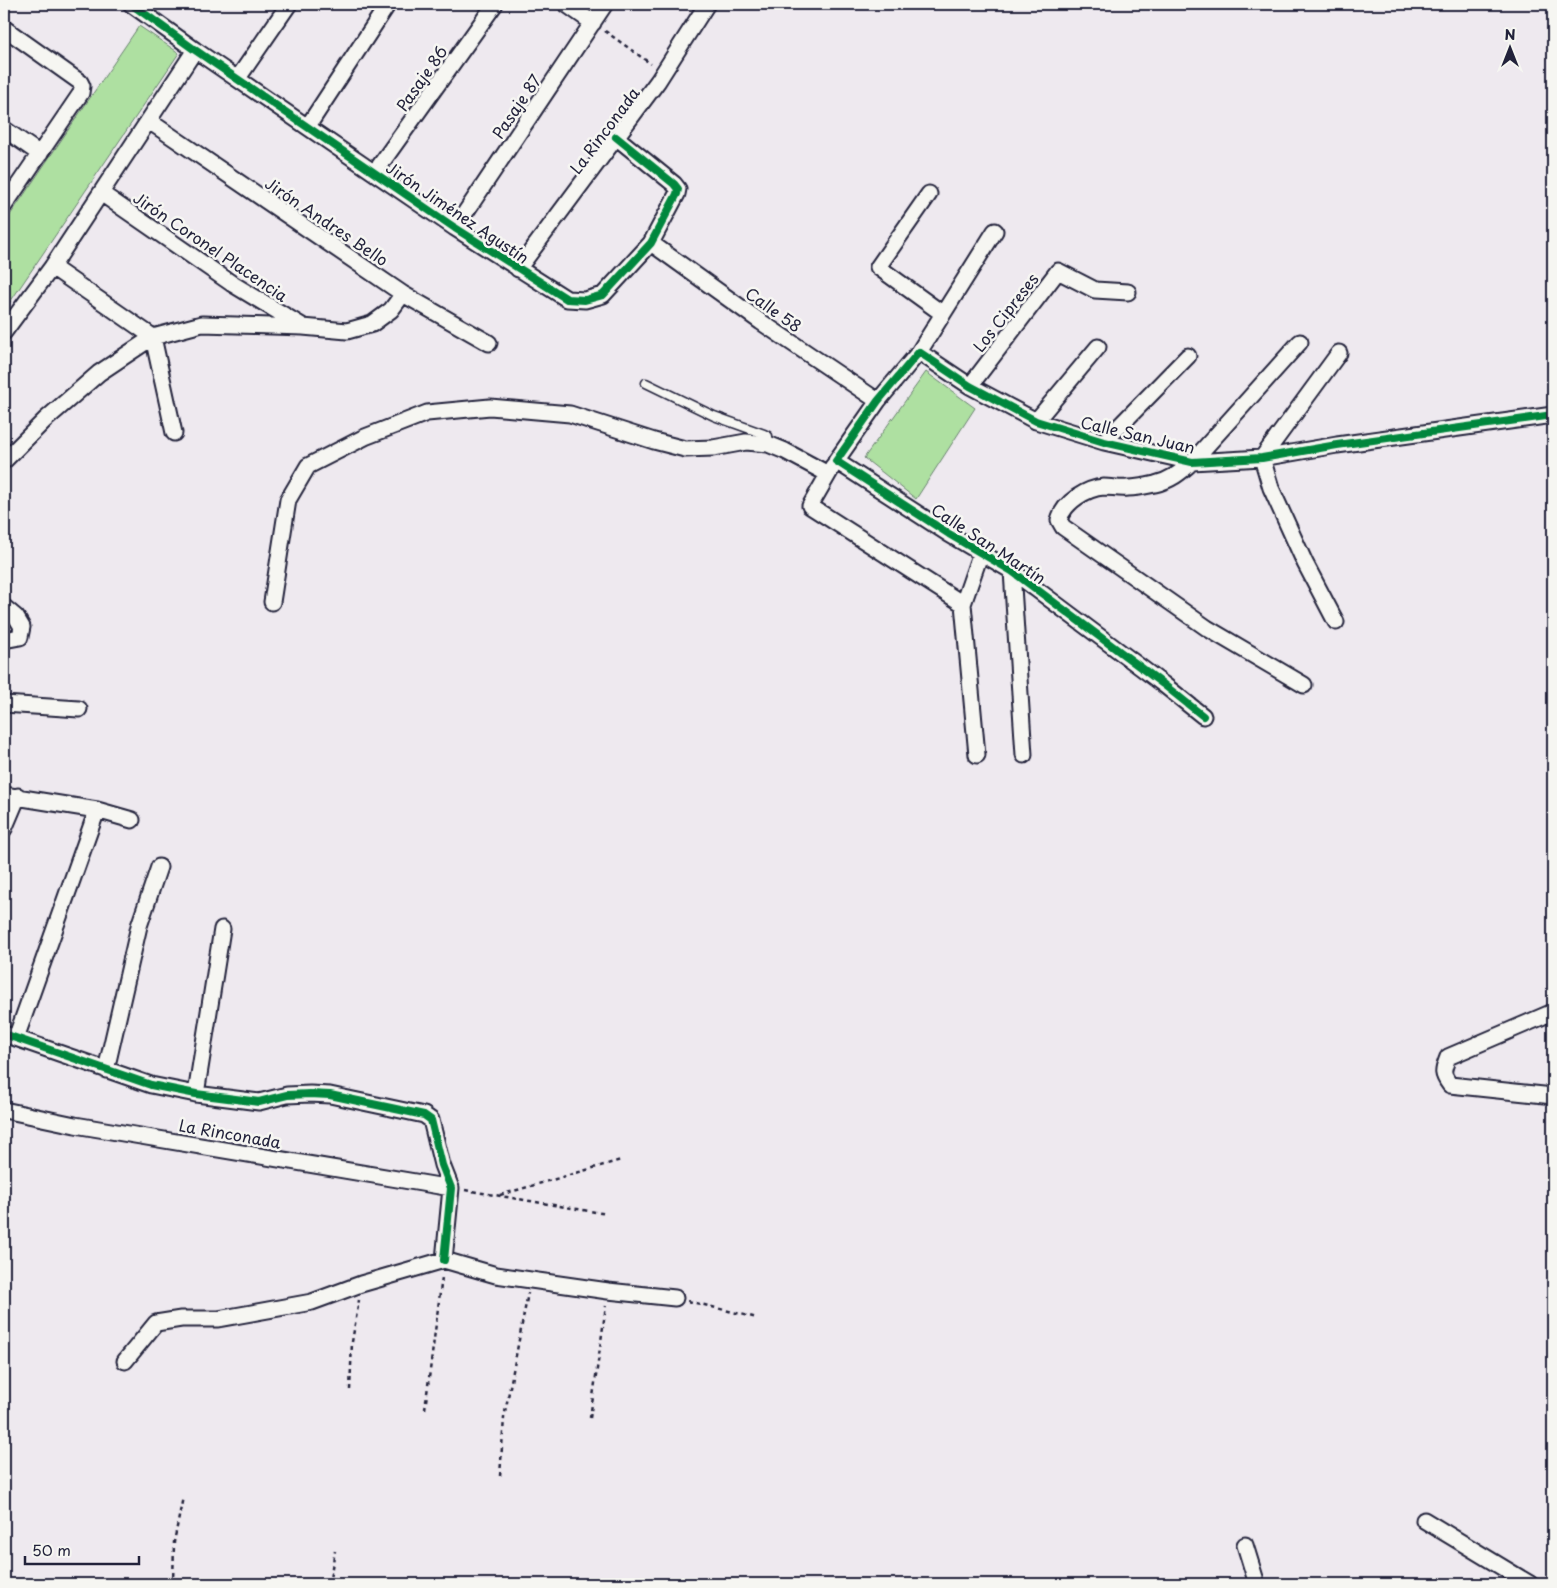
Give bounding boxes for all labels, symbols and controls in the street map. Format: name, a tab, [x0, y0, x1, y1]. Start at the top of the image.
north arrow	[1484, 22, 1534, 72]
text: N	[1504, 24, 1516, 45]
street label: Pasaje 86	[390, 40, 452, 116]
street label: Pasaje 87	[486, 69, 546, 143]
street label: La Rinconada	[563, 82, 645, 178]
street label: Jirón Jiménez Agustín	[382, 155, 534, 269]
street label: Jirón Andres Bello	[261, 171, 394, 271]
street label: Jirón Coronel Placencia	[129, 185, 293, 307]
street label: Los Cipreses	[967, 268, 1043, 356]
street label: Calle 58	[741, 281, 807, 337]
street label: Calle San Juan	[1078, 409, 1198, 459]
street label: Calle San Martín	[927, 497, 1051, 589]
street label: La Rinconada	[177, 1112, 283, 1154]
scale bar	[25, 1533, 139, 1565]
text: 50 m	[32, 1538, 71, 1561]

